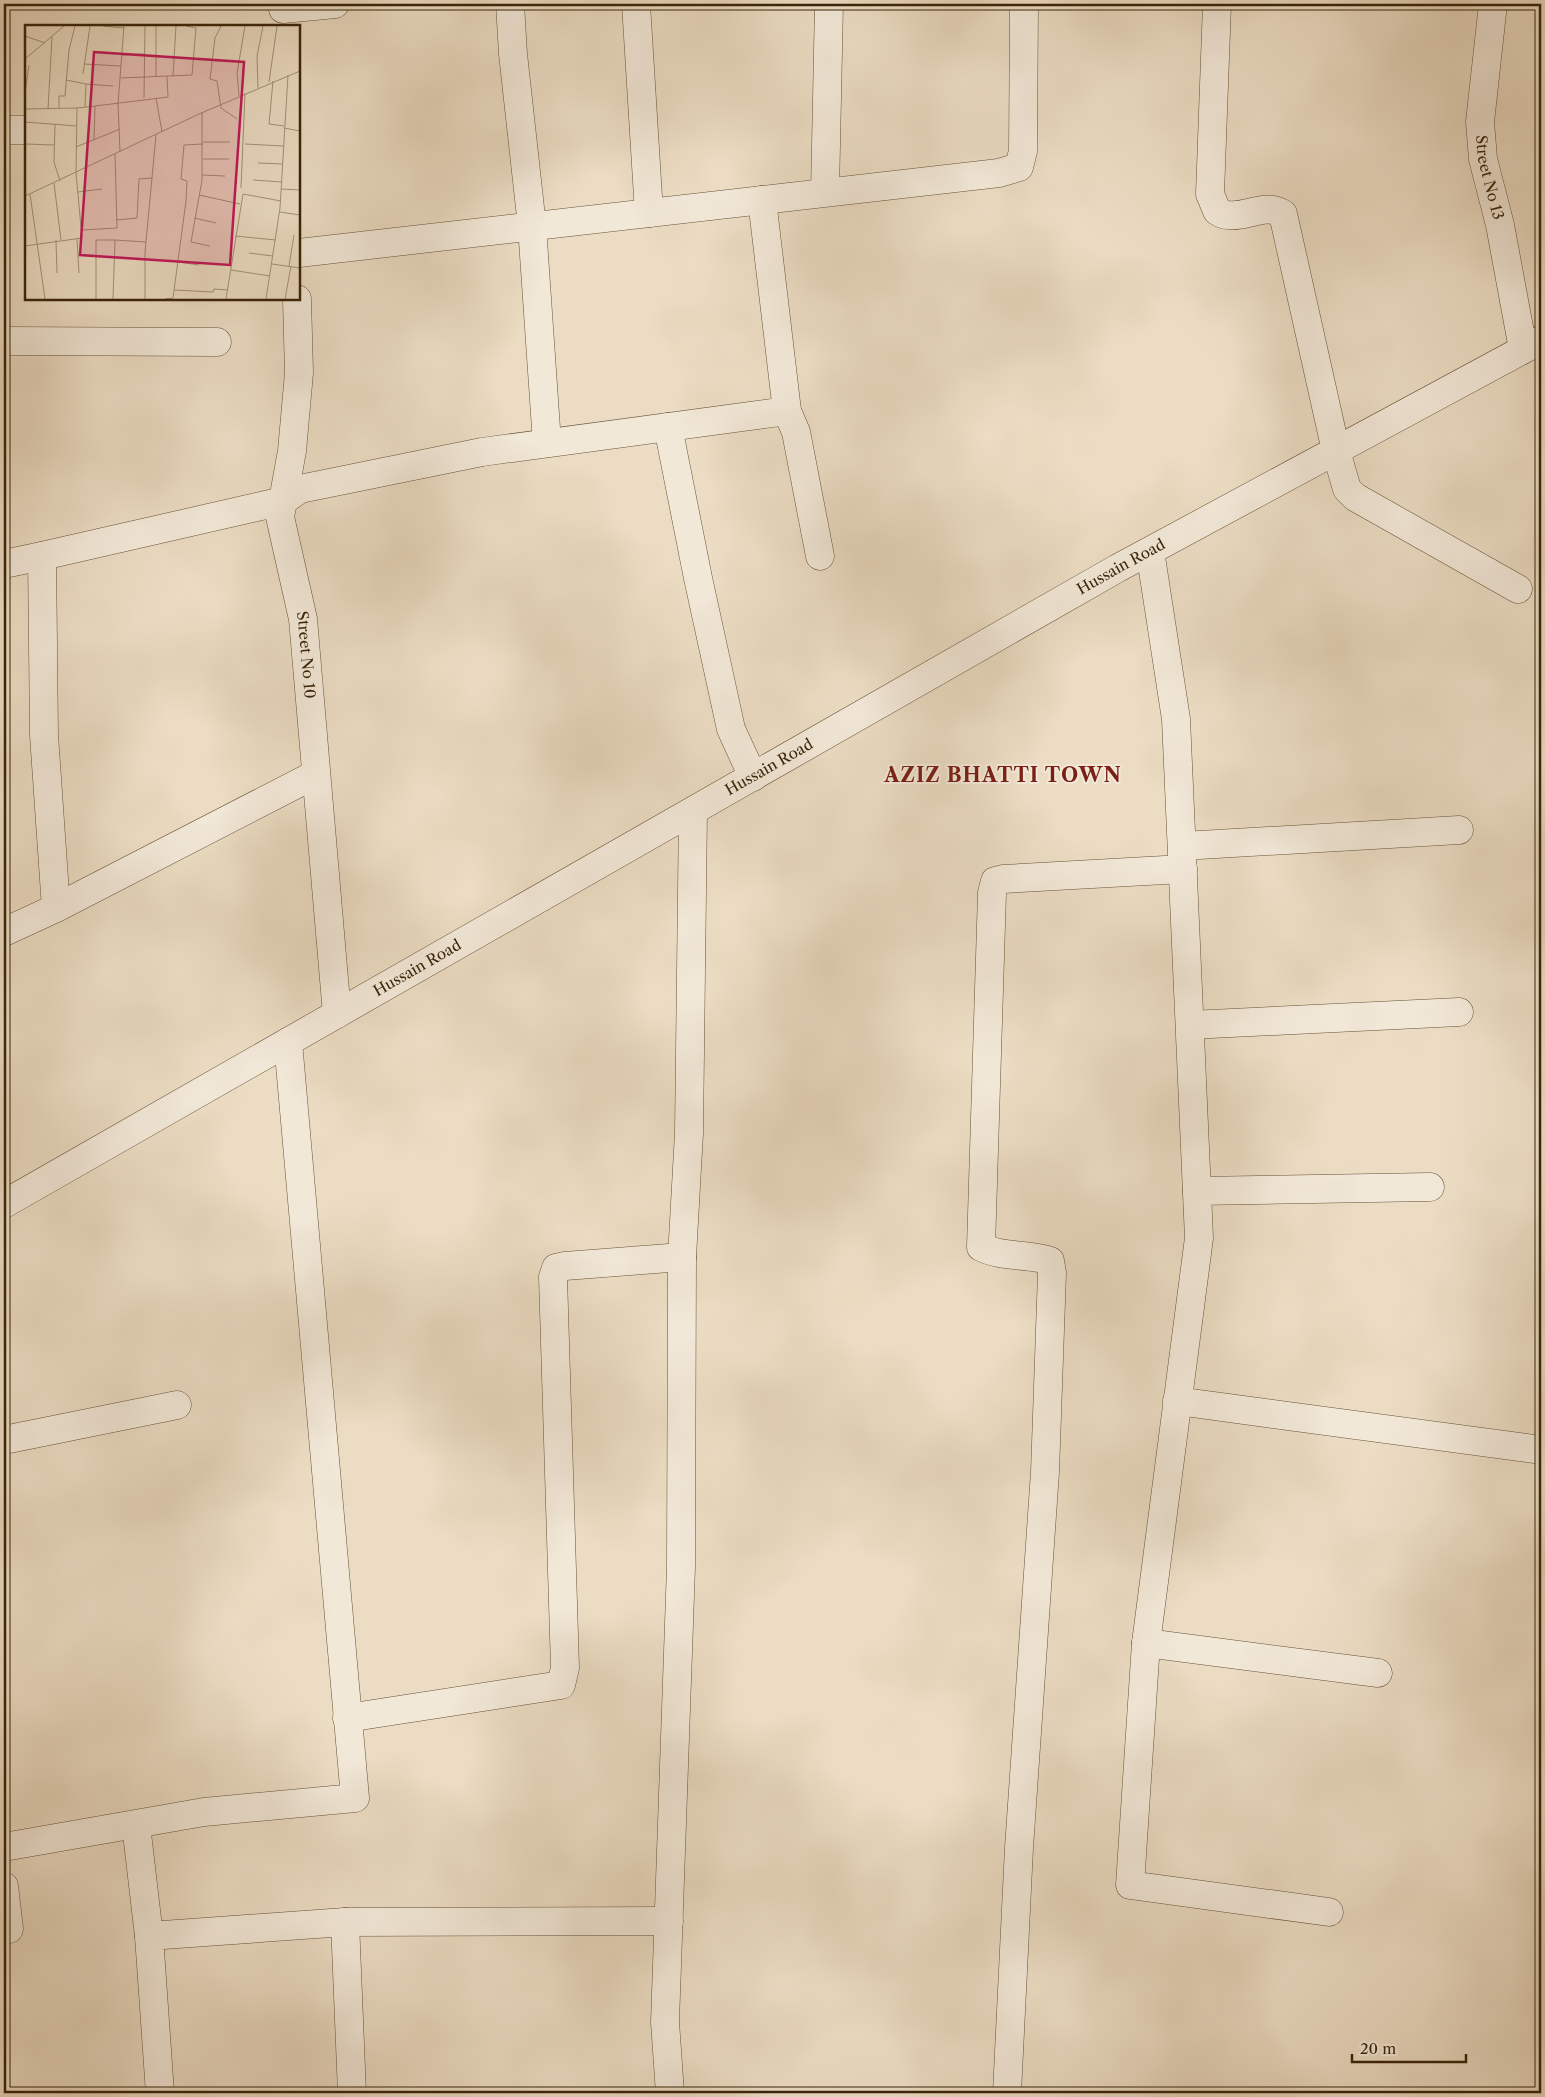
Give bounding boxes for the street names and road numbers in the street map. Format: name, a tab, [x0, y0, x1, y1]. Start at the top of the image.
street label: Street No 13	[1472, 134, 1508, 222]
street label: Hussain Road	[1073, 534, 1168, 598]
street label: Street No 10	[293, 609, 320, 699]
street label: Hussain Road	[722, 734, 816, 799]
street label: Hussain Road	[370, 935, 464, 1000]

